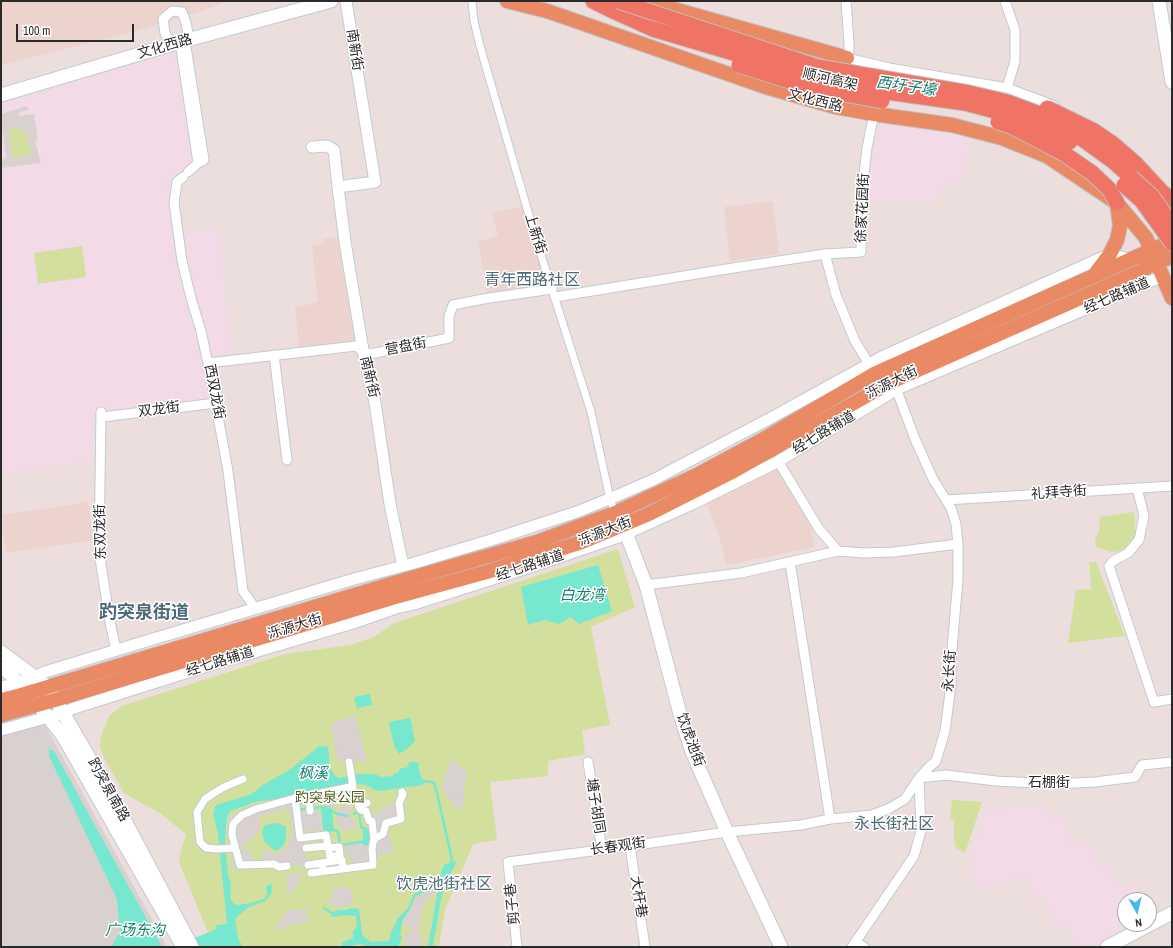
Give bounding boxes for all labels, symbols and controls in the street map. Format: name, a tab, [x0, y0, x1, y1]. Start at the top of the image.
scale bar	[18, 16, 136, 42]
text: 100 m	[23, 23, 50, 39]
street label: 南新街	[342, 28, 366, 72]
street label: 文化西路	[136, 31, 194, 63]
street label: 顺河高架	[801, 66, 859, 94]
water label: 西圩子壕	[875, 74, 937, 100]
street label: 文化西路	[786, 86, 844, 116]
street label: 徐家花园街	[853, 173, 873, 243]
street label: 上新街	[521, 211, 549, 257]
district label: 青年西路社区	[484, 271, 580, 291]
street label: 经七路辅道	[1082, 275, 1152, 317]
street label: 营盘街	[384, 335, 428, 359]
street label: 南新街	[356, 355, 382, 399]
street label: 西双龙街	[200, 363, 228, 421]
street label: 泺源大街	[863, 363, 921, 403]
street label: 双龙街	[137, 399, 181, 421]
street label: 经七路辅道	[790, 408, 858, 458]
street label: 礼拜寺街	[1030, 483, 1088, 503]
street label: 东双龙街	[92, 504, 110, 560]
street label: 泺源大街	[576, 514, 634, 550]
street label: 经七路辅道	[494, 547, 566, 585]
water label: 白龙湾	[560, 587, 604, 605]
district label: 趵突泉街道	[99, 602, 189, 624]
street label: 泺源大街	[266, 611, 324, 643]
street label: 经七路辅道	[184, 644, 256, 680]
street label: 永长街	[940, 649, 960, 693]
street label: 饮虎池街	[673, 711, 707, 769]
street label: 趵突泉南路	[84, 755, 132, 825]
water label: 枫溪	[298, 765, 328, 783]
street label: 石棚街	[1028, 775, 1070, 791]
street label: 塘子胡同	[582, 777, 608, 835]
park label: 趵突泉公园	[295, 790, 365, 806]
district label: 永长街社区	[854, 815, 934, 835]
street label: 长春观街	[589, 835, 647, 859]
district label: 饮虎池街社区	[396, 875, 492, 895]
street label: 大杆巷	[626, 875, 650, 919]
street label: 剪子巷	[502, 882, 524, 926]
north arrow	[1117, 892, 1157, 932]
text: N	[1134, 916, 1143, 930]
water label: 广场东沟	[105, 922, 165, 940]

